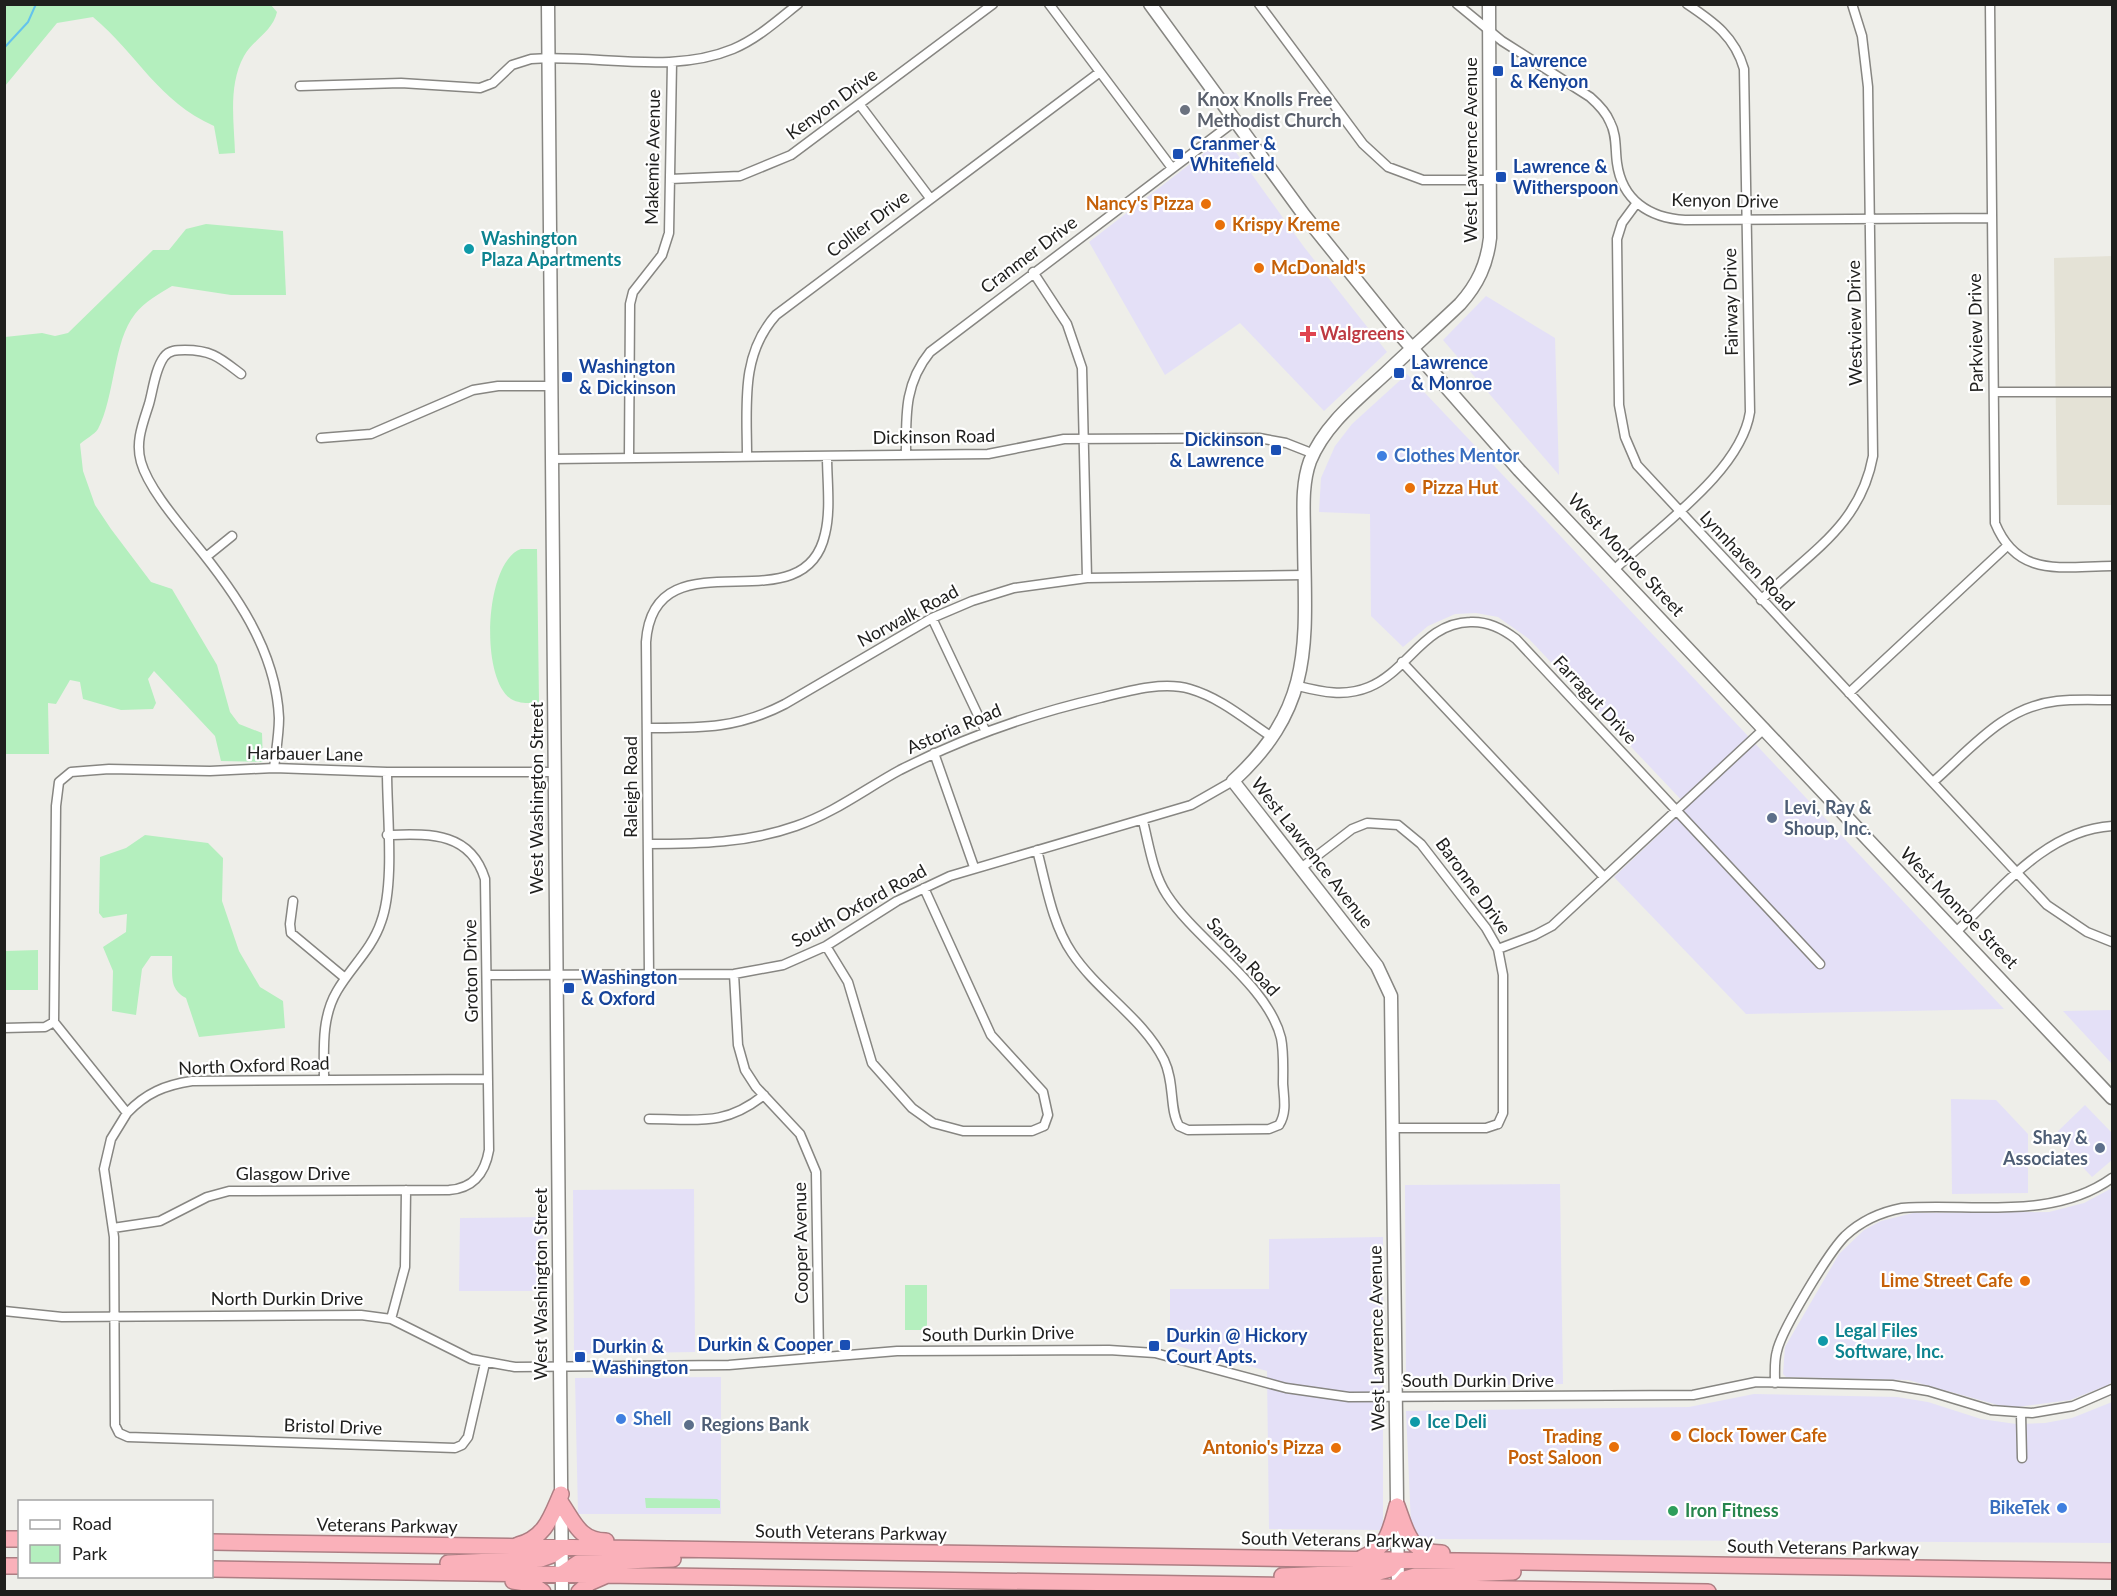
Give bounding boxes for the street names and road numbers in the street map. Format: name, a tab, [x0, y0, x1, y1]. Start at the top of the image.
street label: West Lawrence Avenue	[1459, 57, 1481, 243]
street label: Kenyon Drive	[782, 63, 881, 144]
street label: Makemie Avenue	[640, 89, 664, 225]
street label: Collier Drive	[822, 185, 913, 261]
street label: Kenyon Drive	[1671, 188, 1779, 212]
street label: Cranmer Drive	[976, 211, 1081, 298]
street label: Fairway Drive	[1718, 248, 1742, 356]
street label: Westview Drive	[1842, 260, 1866, 386]
street label: Parkview Drive	[1963, 273, 1987, 393]
street label: Dickinson Road	[873, 424, 995, 448]
street label: West Monroe Street	[1564, 488, 1690, 621]
street label: Lynnhaven Road	[1696, 506, 1800, 615]
street label: Norwalk Road	[853, 579, 962, 651]
street label: Farragut Drive	[1549, 650, 1642, 748]
street label: Astoria Road	[903, 698, 1004, 758]
street label: West Washington Street	[525, 701, 547, 894]
street label: Raleigh Road	[619, 736, 641, 838]
street label: Harbauer Lane	[247, 741, 363, 765]
street label: West Lawrence Avenue	[1247, 773, 1379, 932]
street label: Baronne Drive	[1431, 833, 1516, 938]
street label: West Monroe Street	[1896, 842, 2024, 973]
street label: South Oxford Road	[787, 859, 930, 951]
street label: Sarona Road	[1203, 912, 1285, 1000]
street label: Groton Drive	[458, 919, 482, 1023]
street label: North Oxford Road	[178, 1051, 330, 1079]
street label: Glasgow Drive	[236, 1162, 350, 1184]
street label: Cooper Avenue	[788, 1182, 812, 1304]
street label: West Washington Street	[529, 1187, 551, 1380]
street label: West Lawrence Avenue	[1363, 1245, 1389, 1431]
street label: North Durkin Drive	[211, 1287, 363, 1309]
street label: South Durkin Drive	[922, 1321, 1074, 1345]
street label: South Durkin Drive	[1402, 1369, 1554, 1391]
street label: Bristol Drive	[283, 1413, 383, 1439]
street label: Veterans Parkway	[316, 1513, 459, 1537]
street label: South Veterans Parkway	[755, 1519, 948, 1545]
street label: South Veterans Parkway	[1241, 1526, 1434, 1552]
street label: South Veterans Parkway	[1727, 1534, 1920, 1560]

